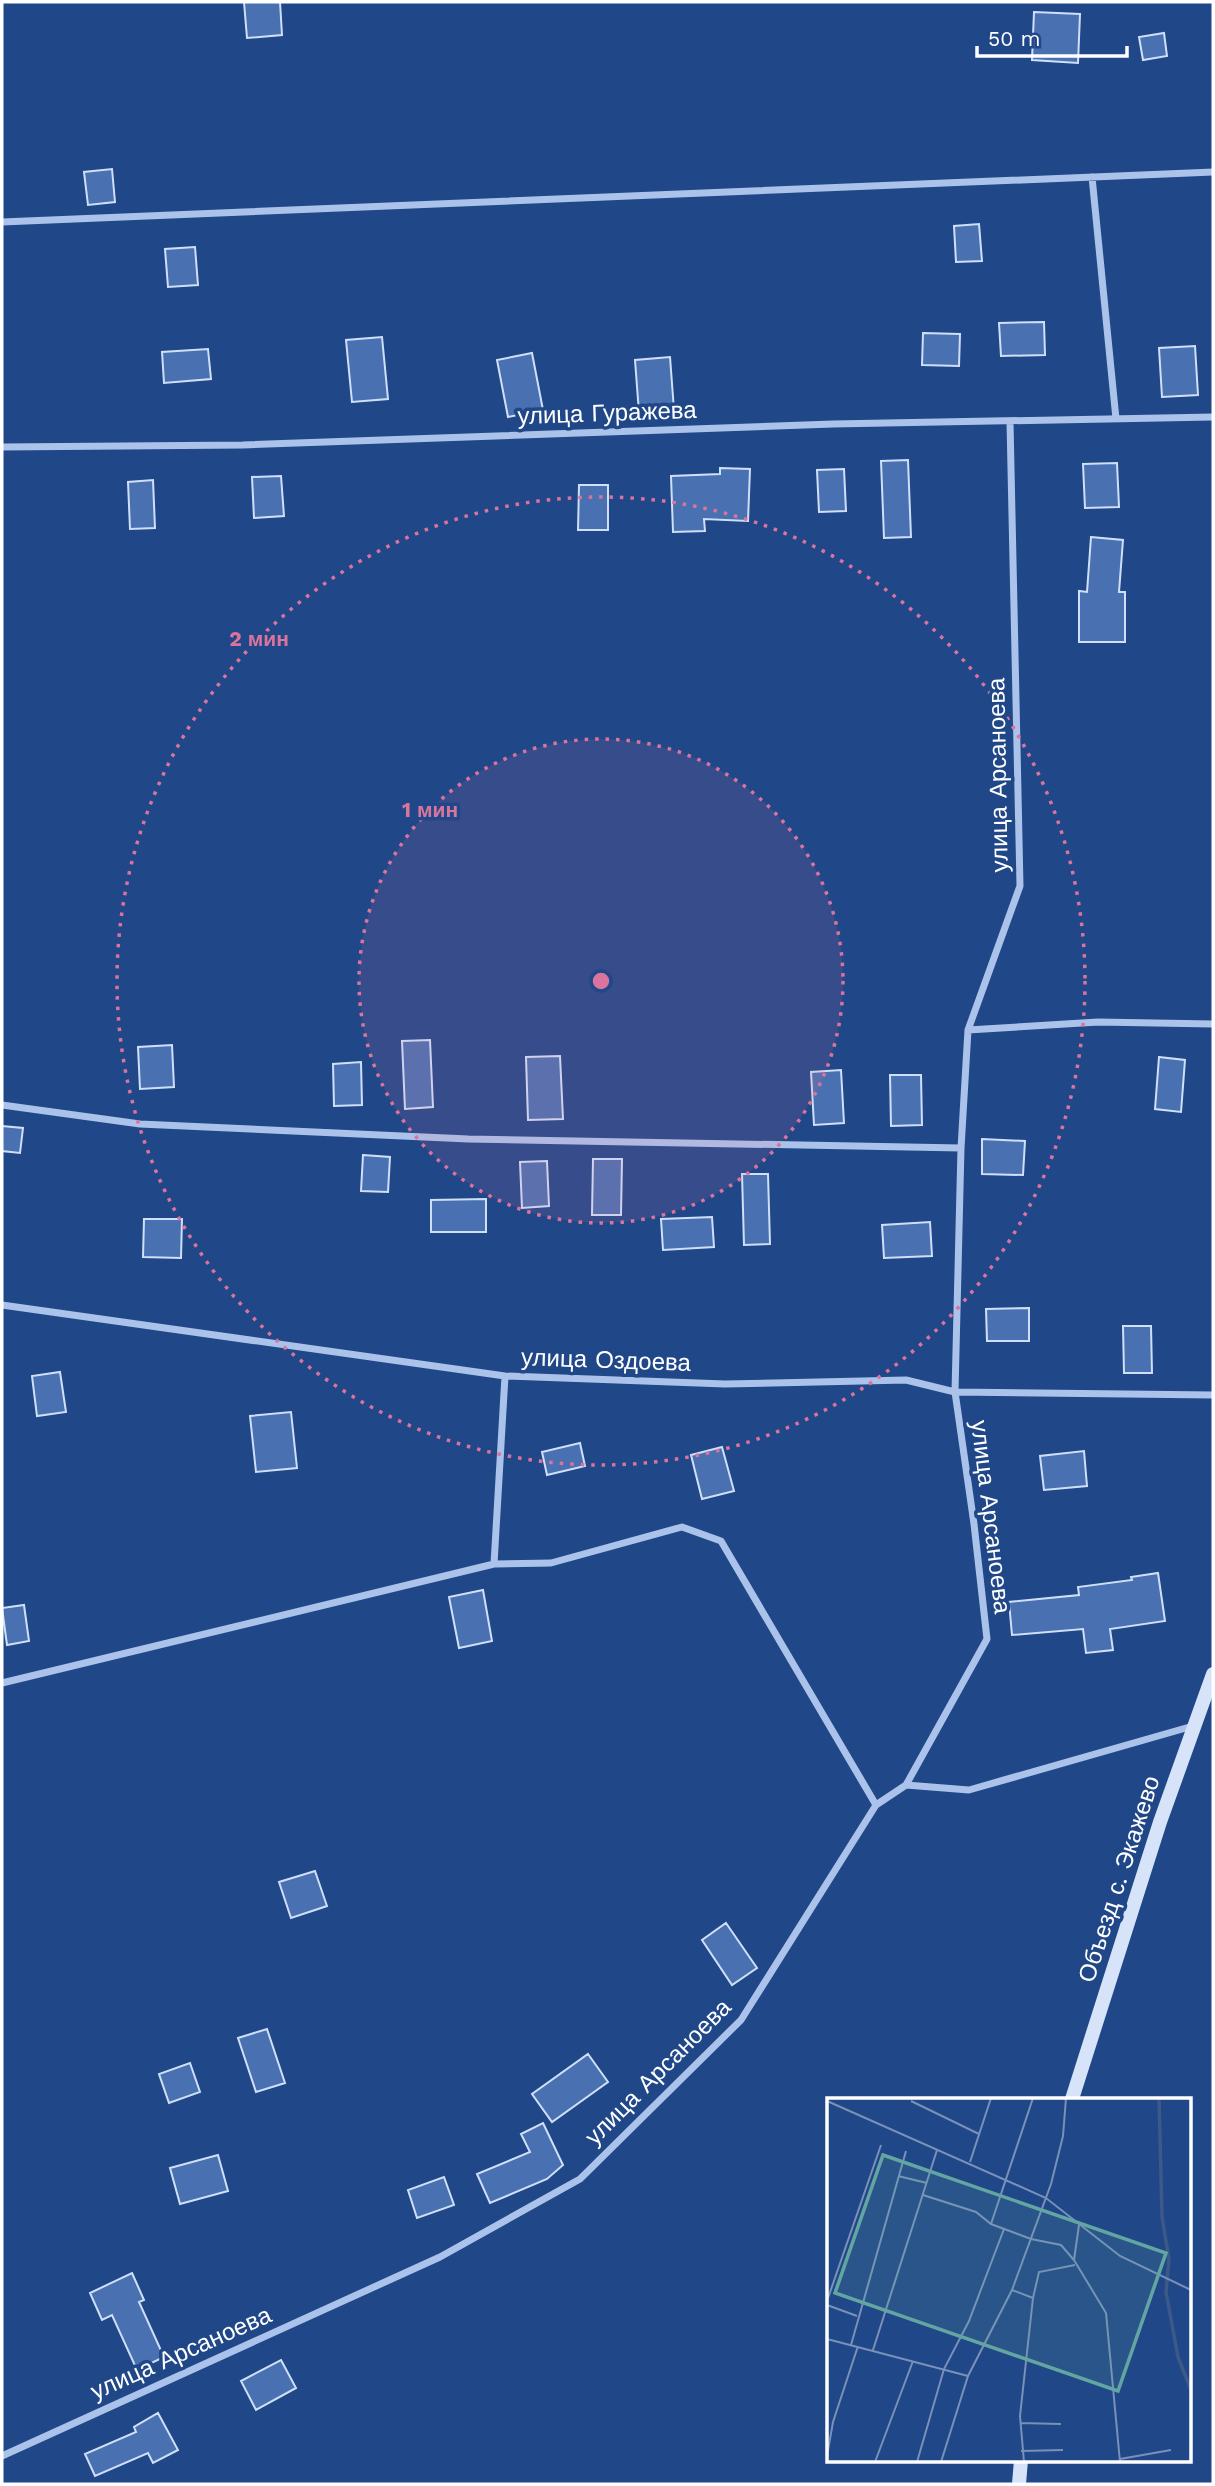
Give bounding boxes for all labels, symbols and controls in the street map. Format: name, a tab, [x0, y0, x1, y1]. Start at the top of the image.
scale bar	[977, 14, 1128, 58]
text: 50 m	[988, 26, 1040, 51]
street label: улица Гуражева	[517, 396, 698, 430]
text: 2 мин	[229, 626, 289, 651]
street label: улица Арсаноева	[982, 677, 1014, 873]
text: 1 мин	[402, 797, 458, 822]
centre of rings	[589, 969, 613, 993]
street label: улица Оздоева	[521, 1343, 692, 1377]
street label: улица Арсаноева	[965, 1419, 1017, 1616]
street label: Объезд с. Экажево	[1072, 1772, 1166, 1986]
street label: улица Арсаноева	[579, 1993, 737, 2151]
inset map	[827, 2098, 1190, 2462]
street label: улица Арсаноева	[86, 2300, 276, 2405]

